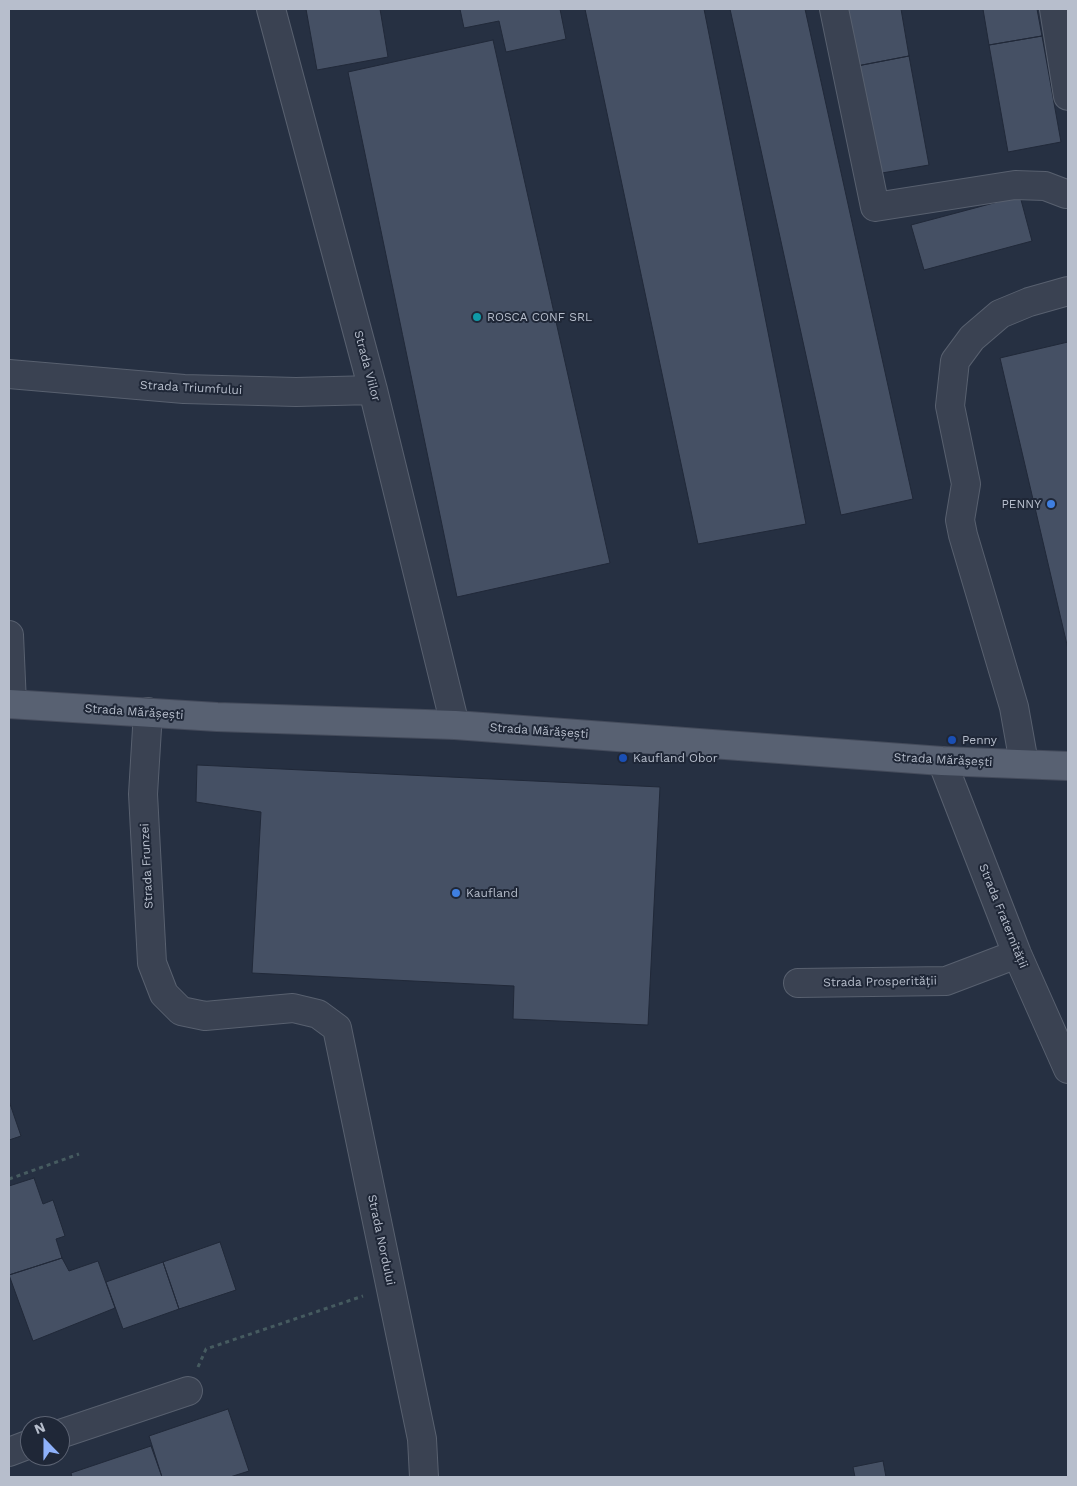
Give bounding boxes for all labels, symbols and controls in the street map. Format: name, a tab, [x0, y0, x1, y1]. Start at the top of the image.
place label: ROSCA CONF SRL	[487, 310, 592, 324]
marker: ROSCA CONF SRL	[471, 311, 483, 323]
street label: Strada Viilor	[351, 329, 383, 403]
street label: Strada Triumfului	[140, 378, 242, 398]
place label: PENNY	[1002, 497, 1041, 511]
marker: PENNY	[1045, 498, 1057, 510]
street label: Strada Mărășești	[84, 701, 184, 723]
street label: Strada Mărășești	[489, 720, 589, 742]
place label: Penny	[962, 733, 997, 747]
marker: Penny	[946, 734, 958, 746]
street label: Strada Mărășești	[893, 750, 993, 770]
place label: Kaufland Obor	[633, 751, 718, 765]
marker: Kaufland Obor	[617, 752, 629, 764]
street label: Strada Frunzei	[138, 823, 156, 909]
street label: Strada Fraternității	[975, 862, 1031, 970]
place label: Kaufland	[466, 886, 518, 900]
marker: Kaufland	[450, 887, 462, 899]
street label: Strada Prosperității	[823, 974, 937, 990]
street label: Strada Nordului	[364, 1193, 398, 1287]
north arrow	[20, 1416, 70, 1466]
text: N	[32, 1419, 48, 1437]

